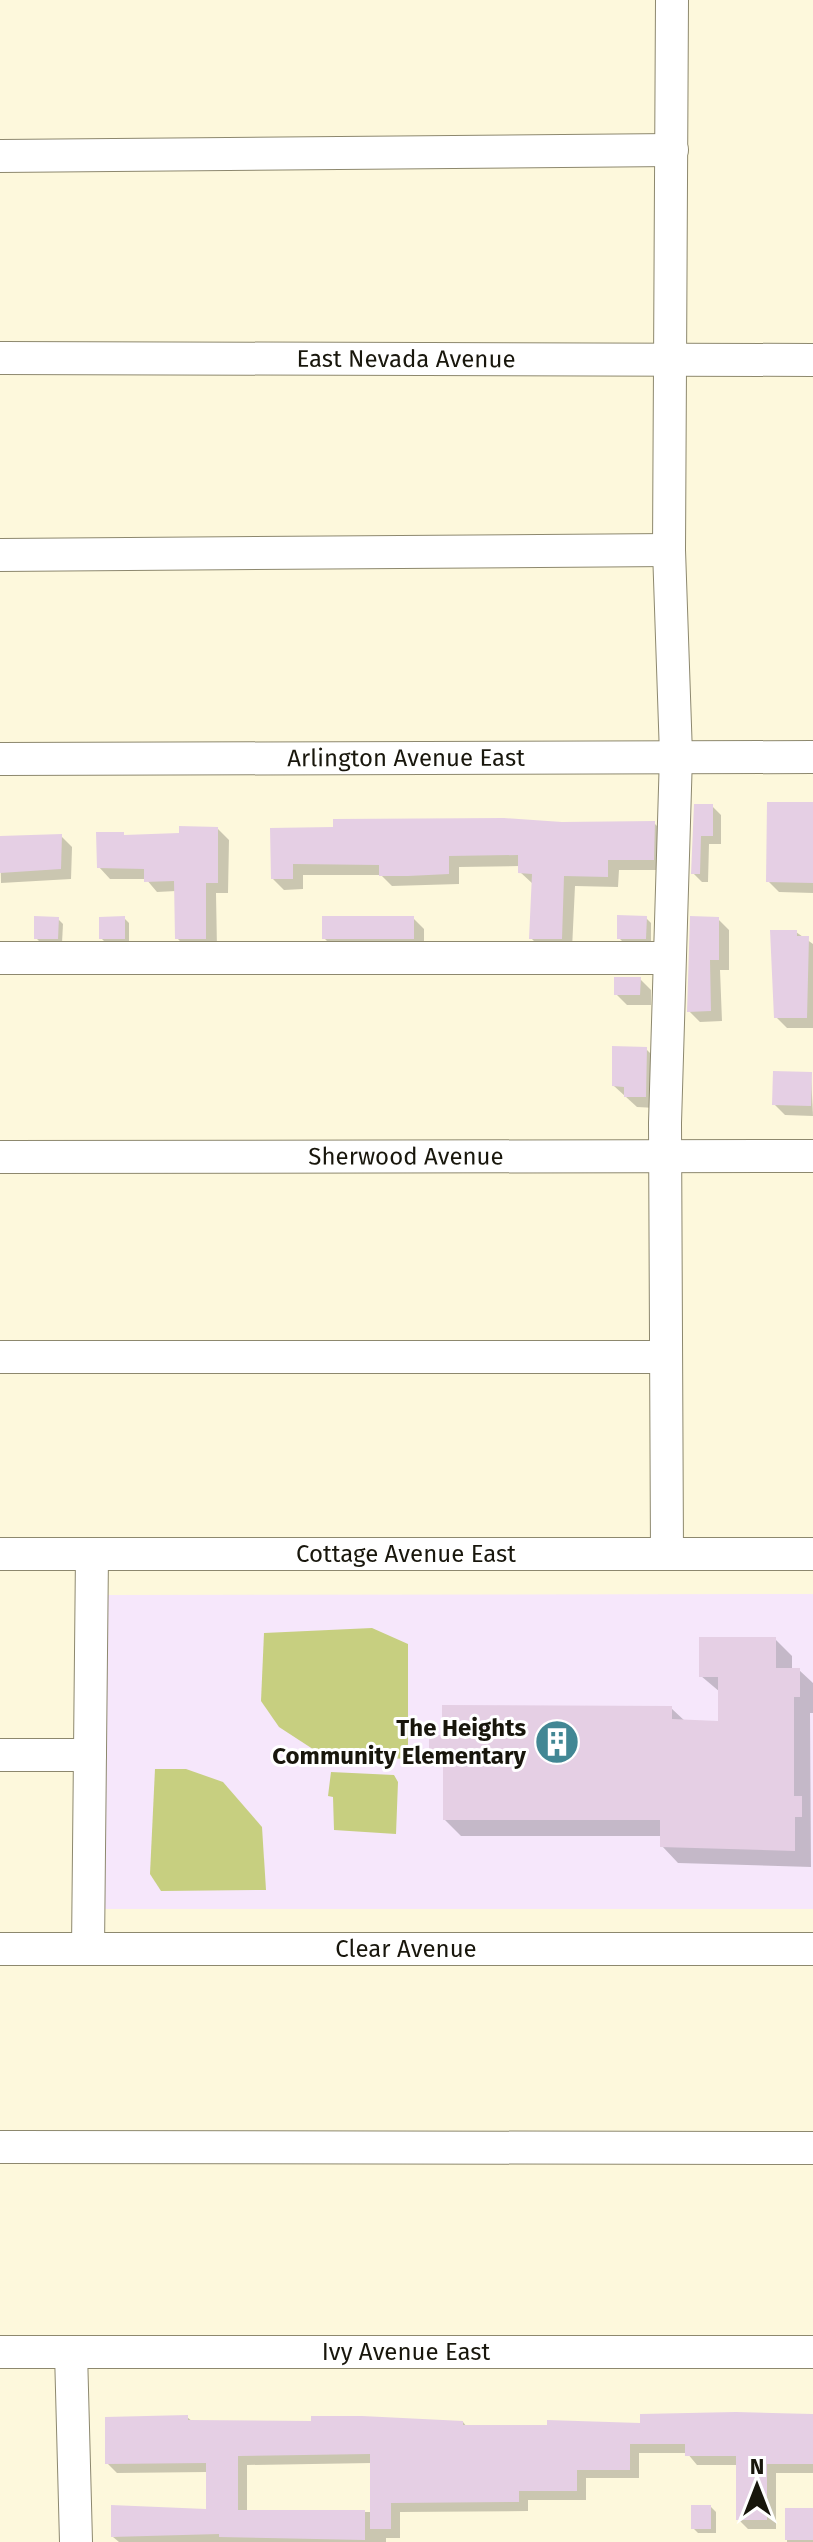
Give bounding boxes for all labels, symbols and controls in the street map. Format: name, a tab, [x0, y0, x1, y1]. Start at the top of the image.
street label: East Nevada Avenue	[296, 345, 516, 373]
street label: Arlington Avenue East	[287, 744, 525, 772]
street label: Sherwood Avenue	[308, 1142, 504, 1171]
street label: Cottage Avenue East	[296, 1540, 516, 1568]
place label: The Heights Community Elementary	[272, 1714, 527, 1770]
building icon: The Heights Community Elementary	[533, 1718, 581, 1766]
street label: Clear Avenue	[335, 1935, 477, 1963]
street label: Ivy Avenue East	[322, 2338, 491, 2366]
north arrow	[717, 2446, 797, 2526]
text: N	[750, 2453, 764, 2480]

